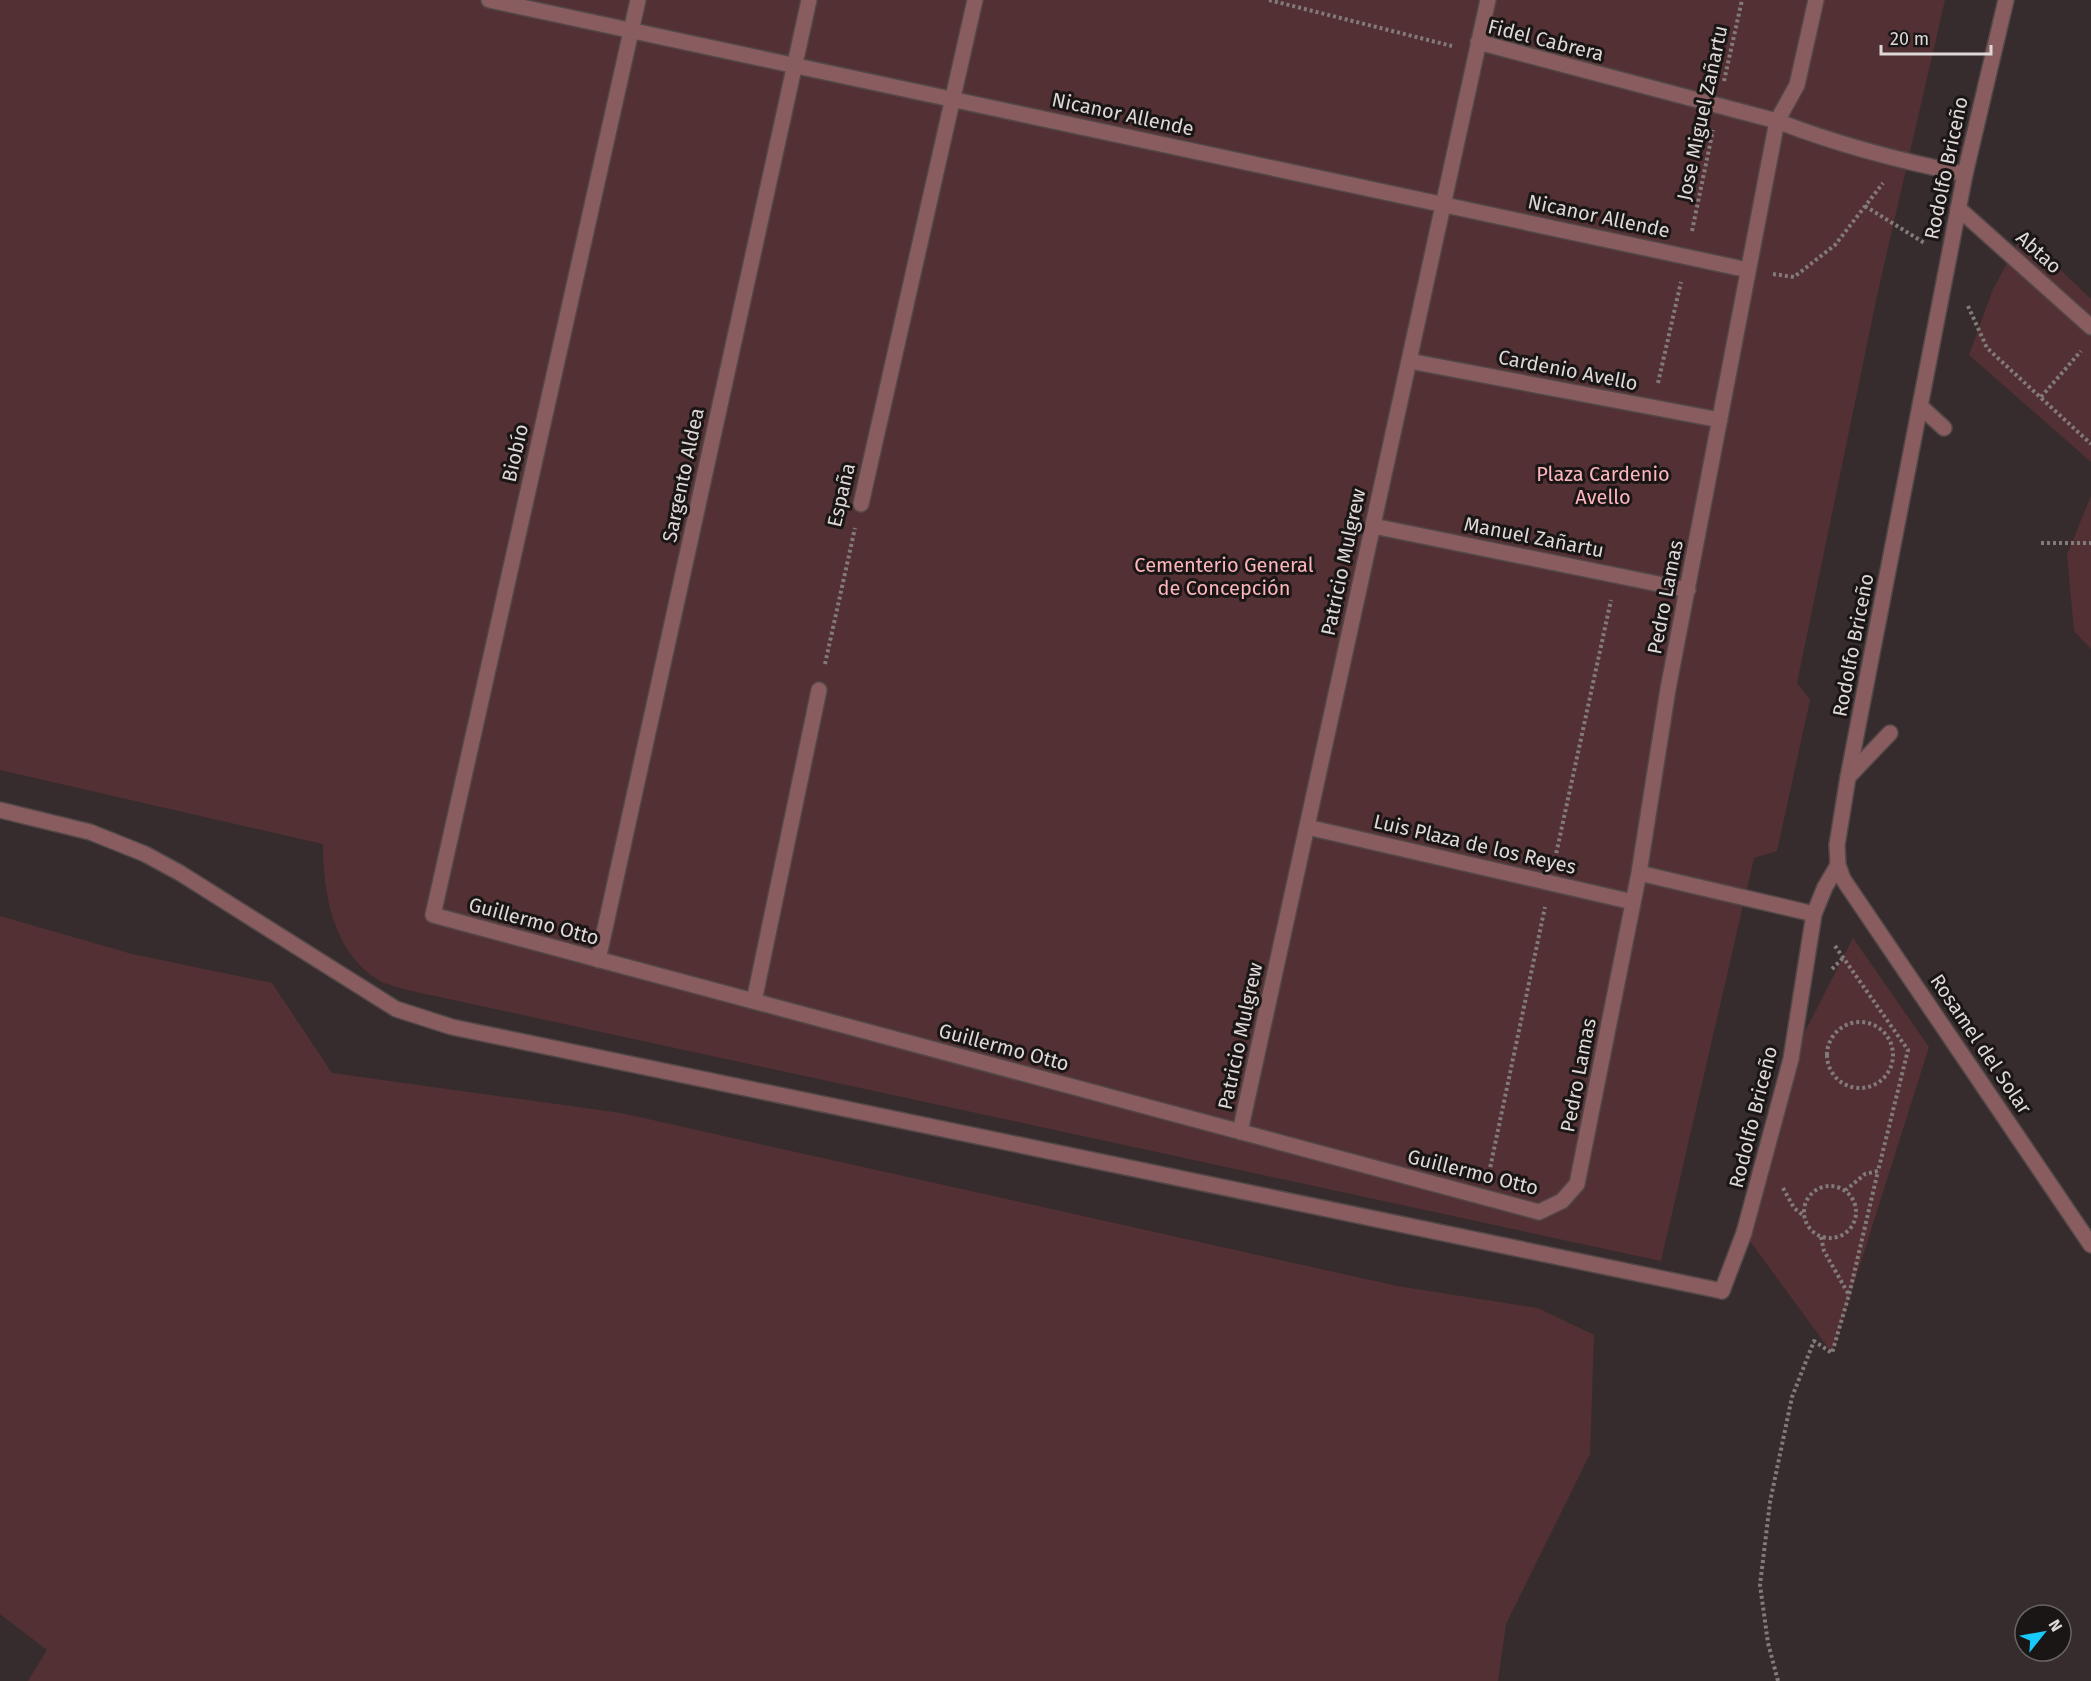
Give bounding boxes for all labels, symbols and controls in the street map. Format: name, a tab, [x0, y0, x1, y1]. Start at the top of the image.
street label: Fidel Cabrera	[1486, 14, 1606, 66]
scale bar	[1881, 18, 1990, 56]
street label: Jose Miguel Zañartu	[1672, 23, 1732, 203]
text: 20 m	[1890, 28, 1929, 50]
street label: Nicanor Allende	[1050, 87, 1196, 141]
street label: Rodolfo Briceño	[1919, 94, 1973, 242]
street label: Nicanor Allende	[1526, 189, 1672, 243]
street label: Abtao	[2011, 225, 2067, 279]
street label: Cardenio Avello	[1496, 345, 1640, 395]
street label: Sargento Aldea	[657, 406, 709, 544]
street label: Biobío	[497, 422, 533, 484]
street label: España	[822, 461, 860, 529]
park label: Plaza Cardenio Avello	[1536, 462, 1670, 509]
street label: Patricio Mulgrew	[1316, 486, 1370, 638]
street label: Manuel Zañartu	[1462, 512, 1606, 562]
street label: Pedro Lamas	[1642, 538, 1688, 656]
park label: Cementerio General de Concepción	[1134, 553, 1314, 600]
street label: Rodolfo Briceño	[1827, 571, 1879, 719]
street label: Luis Plaza de los Reyes	[1371, 809, 1579, 879]
street label: Guillermo Otto	[466, 892, 602, 950]
street label: Patricio Mulgrew	[1213, 960, 1267, 1112]
street label: Rosamel del Solar	[1925, 969, 2037, 1119]
street label: Pedro Lamas	[1555, 1016, 1601, 1134]
street label: Guillermo Otto	[936, 1018, 1072, 1076]
street label: Rodolfo Briceño	[1724, 1044, 1782, 1190]
street label: Guillermo Otto	[1405, 1144, 1541, 1200]
north arrow	[2013, 1603, 2073, 1663]
text: N	[2045, 1616, 2066, 1635]

